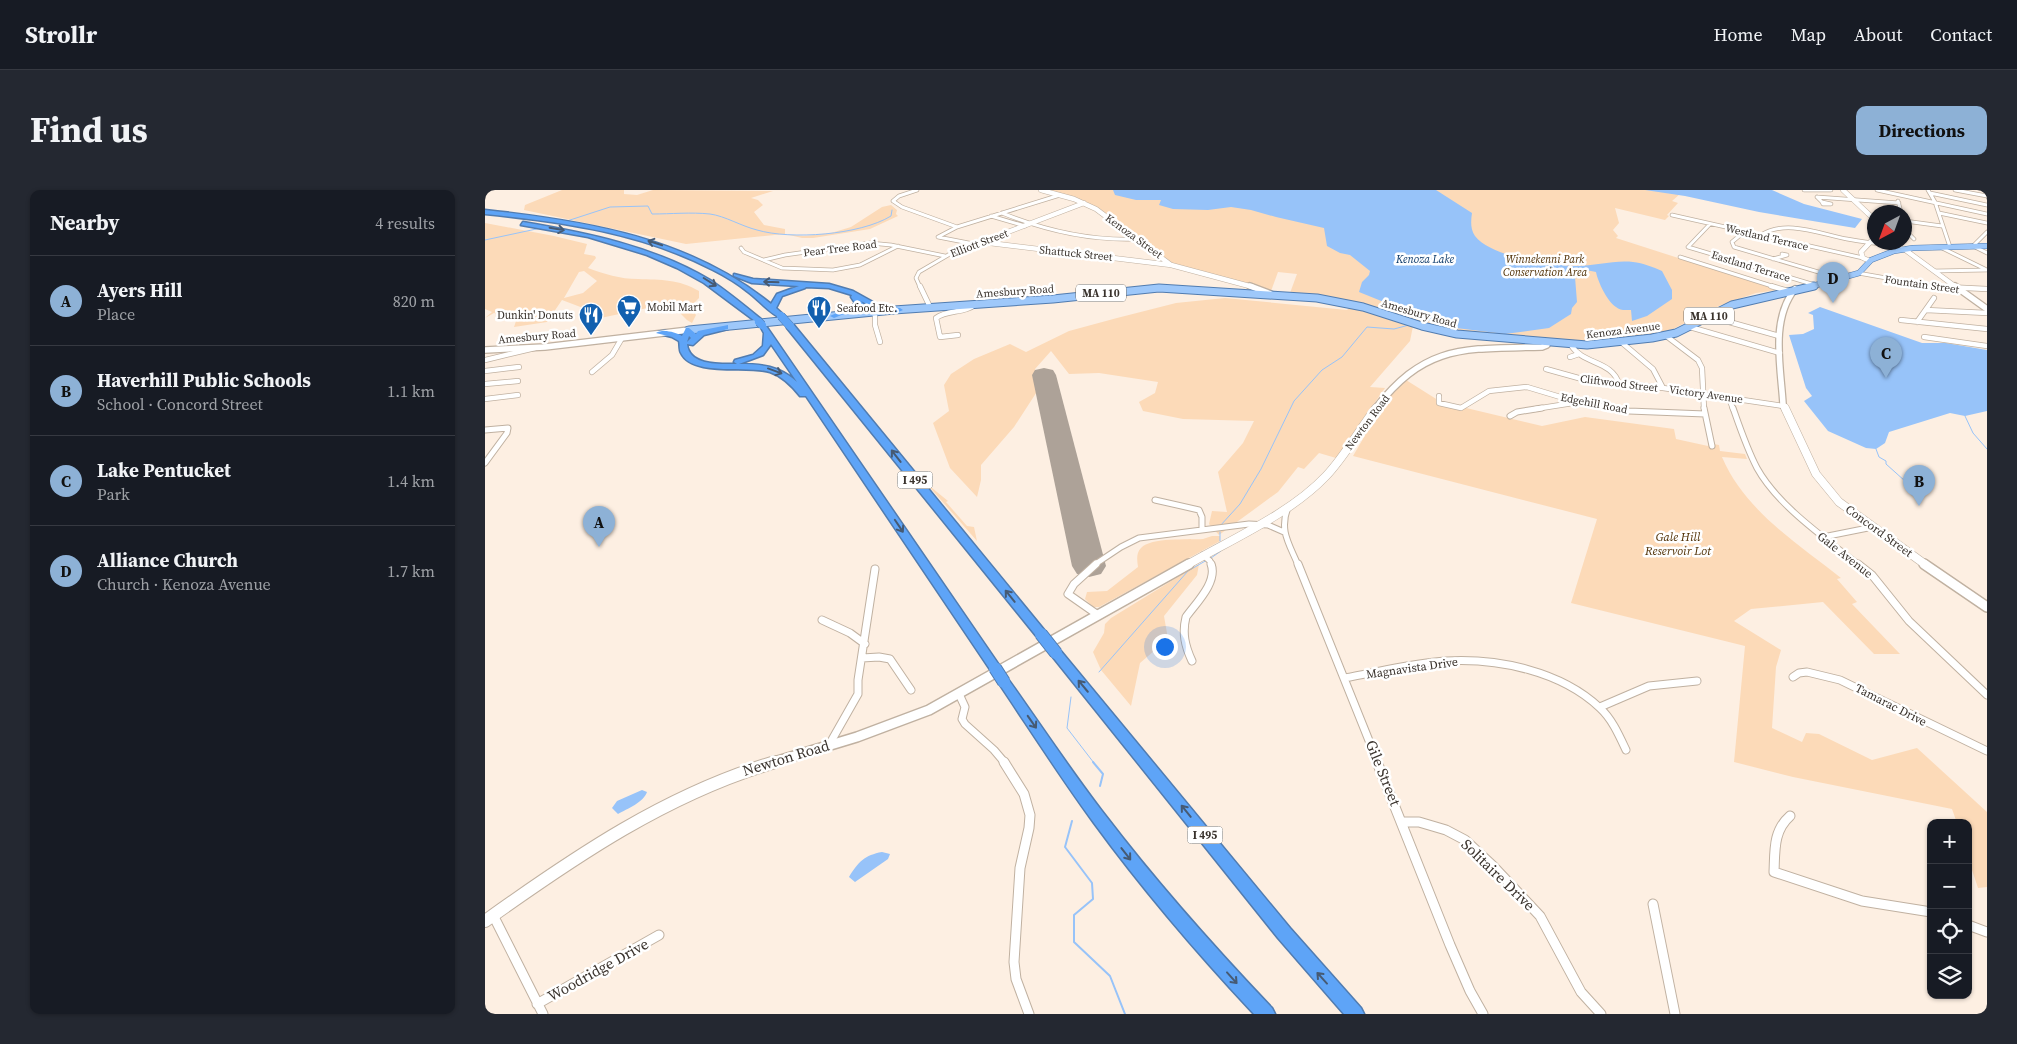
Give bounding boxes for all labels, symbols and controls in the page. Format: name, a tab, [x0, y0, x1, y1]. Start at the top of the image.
text: Strollr	[25, 18, 97, 51]
text: Home	[1714, 22, 1763, 47]
text: Map	[1791, 22, 1826, 47]
text: About	[1854, 22, 1902, 47]
text: Contact	[1930, 22, 1992, 47]
text: Find us	[30, 106, 148, 154]
button: Directions	[1856, 106, 1987, 155]
north arrow	[1867, 205, 1912, 250]
text: Nearby	[50, 208, 120, 237]
street label: Kenoza Street	[1102, 211, 1166, 262]
text: 4 results	[375, 212, 435, 234]
street label: Westland Terrace	[1724, 221, 1810, 254]
one-way arrow	[549, 225, 565, 235]
street label: Elliott Street	[948, 225, 1011, 261]
street label: Pear Tree Road	[802, 236, 878, 260]
one-way arrow	[647, 238, 663, 248]
street label: Shattuck Street	[1039, 242, 1114, 265]
street label: Eastland Terrace	[1710, 247, 1793, 286]
water label: Kenoza Lake	[1395, 252, 1455, 267]
park label: Winnekenni Park Conservation Area	[1503, 252, 1587, 280]
pin: D	[1817, 262, 1849, 303]
street label: Fountain Street	[1884, 272, 1961, 297]
text: Ayers Hill	[97, 277, 182, 303]
one-way arrow	[702, 277, 716, 287]
one-way arrow	[763, 278, 779, 287]
street label: Amesbury Road	[976, 281, 1055, 302]
road number: MA 110	[1076, 285, 1126, 302]
text: A	[61, 290, 71, 312]
text: 820 m	[393, 290, 435, 312]
supermarket icon: Mobil Mart	[616, 294, 642, 328]
restaurant icon: Seafood Etc.	[806, 295, 832, 329]
street label: Amesbury Road	[1379, 296, 1459, 332]
place label: Mobil Mart	[647, 300, 702, 315]
place label: Seafood Etc.	[837, 301, 897, 316]
restaurant icon: Dunkin' Donuts	[578, 302, 604, 336]
text: Place	[97, 303, 135, 325]
place label: Dunkin' Donuts	[497, 308, 573, 323]
road number: MA 110	[1684, 308, 1734, 324]
street label: Kenoza Avenue	[1585, 318, 1661, 342]
street label: Amesbury Road	[498, 326, 577, 347]
pin: C	[1870, 337, 1902, 378]
text: Haverhill Public Schools	[97, 367, 311, 393]
one-way arrow	[766, 367, 782, 376]
street label: Cliftwood Street	[1579, 371, 1659, 396]
text: B	[61, 380, 71, 402]
text: 1.1 km	[387, 380, 435, 402]
street label: Victory Avenue	[1668, 382, 1744, 407]
street label: Edgehill Road	[1559, 390, 1629, 417]
street label: Newton Road	[1342, 391, 1394, 453]
text: School · Concord Street	[97, 393, 263, 415]
one-way arrow	[891, 450, 902, 463]
text: Lake Pentucket	[97, 457, 231, 483]
pin: B	[1903, 465, 1935, 506]
text: C	[61, 470, 71, 492]
text: 1.4 km	[387, 470, 435, 492]
road number: I 495	[897, 472, 933, 488]
text: Park	[97, 483, 130, 505]
street label: Concord Street	[1842, 501, 1916, 561]
pin: A	[583, 506, 615, 547]
one-way arrow	[894, 518, 904, 532]
street label: Gale Avenue	[1814, 528, 1876, 582]
park label: Gale Hill Reservoir Lot	[1644, 529, 1712, 559]
text: Alliance Church	[97, 547, 238, 573]
text: D	[60, 560, 72, 582]
text: 1.7 km	[387, 560, 435, 582]
text: Church · Kenoza Avenue	[97, 573, 271, 595]
one-way arrow	[1005, 590, 1016, 603]
your location	[1152, 634, 1178, 660]
street label: Magnavista Drive	[1365, 654, 1459, 682]
one-way arrow	[1077, 680, 1088, 693]
street label: Tamarac Drive	[1852, 680, 1930, 730]
one-way arrow	[1027, 715, 1037, 729]
street label: Newton Road	[740, 734, 832, 781]
street label: Gile Street	[1361, 737, 1406, 809]
one-way arrow	[1180, 805, 1191, 818]
map controls	[1927, 819, 1972, 999]
button: +	[1927, 819, 1972, 864]
road number: I 495	[1187, 826, 1223, 844]
street label: Solitaire Drive	[1457, 834, 1540, 915]
one-way arrow	[1121, 847, 1132, 860]
button: −	[1927, 864, 1972, 909]
button: locate	[1927, 909, 1972, 954]
street label: Woodridge Drive	[543, 933, 652, 1006]
button: layers	[1927, 954, 1972, 999]
one-way arrow	[1226, 971, 1238, 984]
one-way arrow	[1316, 971, 1328, 984]

